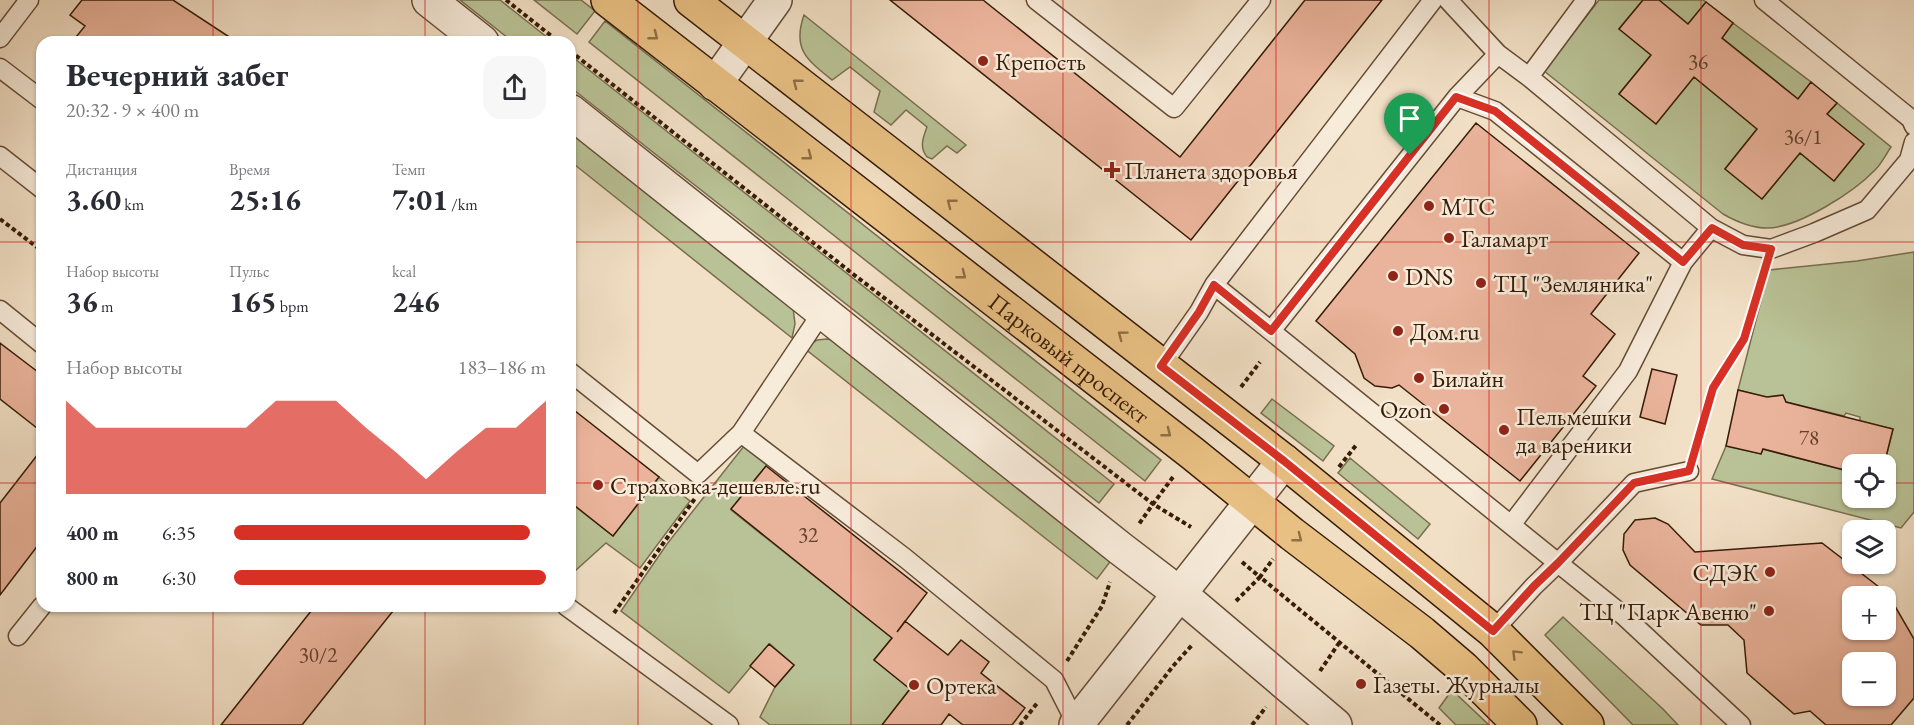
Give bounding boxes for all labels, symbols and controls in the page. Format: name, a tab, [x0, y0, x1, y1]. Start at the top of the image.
one-way arrow	[647, 29, 658, 40]
place label: Крепость	[995, 46, 1086, 77]
house number: 36	[1688, 48, 1708, 75]
text: Вечерний забег	[66, 53, 288, 96]
marker: Крепость	[976, 54, 990, 68]
button: share	[483, 56, 546, 119]
one-way arrow	[793, 80, 804, 91]
pin	[1384, 93, 1435, 155]
text: 20:32 · 9 × 400 m	[66, 97, 199, 123]
icon: arrive	[1393, 102, 1426, 135]
house number: 36/1	[1784, 123, 1822, 150]
one-way arrow	[801, 149, 812, 160]
place label: Планета здоровья	[1124, 155, 1298, 186]
text: Дистанция	[66, 159, 137, 180]
text: Время	[229, 159, 270, 180]
text: Темп	[392, 159, 425, 180]
marker: Планета здоровья	[1105, 163, 1119, 177]
text: 3.60	[66, 180, 121, 219]
text: 25:16	[229, 180, 301, 219]
text: 7:01	[392, 180, 448, 219]
place label: МТС	[1441, 191, 1495, 222]
text: km	[121, 194, 144, 215]
text: /km	[448, 194, 478, 215]
one-way arrow	[947, 199, 958, 210]
marker: МТС	[1422, 199, 1436, 213]
place label: Галамарт	[1461, 223, 1548, 254]
marker: Галамарт	[1442, 231, 1456, 245]
text: Набор высоты	[66, 261, 159, 282]
text: Пульс	[229, 261, 270, 282]
text: kcal	[392, 261, 416, 282]
place label: DNS	[1405, 261, 1453, 292]
one-way arrow	[956, 268, 967, 279]
place label: ТЦ "Земляника"	[1493, 268, 1653, 299]
marker: DNS	[1386, 269, 1400, 283]
marker: ТЦ "Земляника"	[1474, 276, 1488, 290]
text: 36	[66, 282, 98, 321]
text: 165	[229, 282, 277, 321]
text: 246	[392, 282, 440, 321]
street label: Парковый проспект	[983, 286, 1156, 430]
text: m	[98, 296, 113, 317]
text: bpm	[277, 296, 309, 317]
place label: Дом.ru	[1410, 316, 1480, 347]
marker: Дом.ru	[1391, 324, 1405, 338]
one-way arrow	[1117, 331, 1128, 342]
text: Набор высоты	[66, 354, 182, 380]
text: 183–186 m	[458, 354, 546, 380]
place label: Билайн	[1431, 363, 1504, 394]
marker: Билайн	[1412, 371, 1426, 385]
place label: Ozon	[1380, 394, 1432, 425]
place label: Пельмешки да вареники	[1516, 401, 1633, 460]
marker: Ozon	[1437, 402, 1451, 416]
marker: Пельмешки да вареники	[1497, 423, 1511, 437]
house number: 78	[1799, 424, 1819, 451]
one-way arrow	[1160, 425, 1171, 436]
map controls	[1842, 454, 1896, 706]
button: locate	[1842, 454, 1896, 508]
place label: Страховка-дешевле.ru	[610, 470, 821, 501]
marker: Страховка-дешевле.ru	[591, 478, 605, 492]
text: 400 m	[66, 520, 119, 546]
text: 6:35	[162, 520, 196, 546]
button: layers	[1842, 520, 1896, 574]
house number: 32	[798, 521, 818, 548]
one-way arrow	[1291, 530, 1302, 541]
place label: СДЭК	[1693, 557, 1758, 588]
text: 800 m	[66, 565, 119, 591]
text: 6:30	[162, 565, 196, 591]
marker: СДЭК	[1763, 565, 1777, 579]
button: +	[1842, 586, 1896, 640]
place label: ТЦ "Парк Авеню"	[1579, 596, 1757, 627]
marker: ТЦ "Парк Авеню"	[1762, 604, 1776, 618]
house number: 30/2	[299, 641, 337, 668]
one-way arrow	[1513, 650, 1524, 661]
button: −	[1842, 652, 1896, 706]
place label: Газеты. Журналы	[1373, 669, 1540, 700]
place label: Ортека	[926, 670, 997, 701]
marker: Газеты. Журналы	[1354, 677, 1368, 691]
marker: Ортека	[907, 678, 921, 692]

